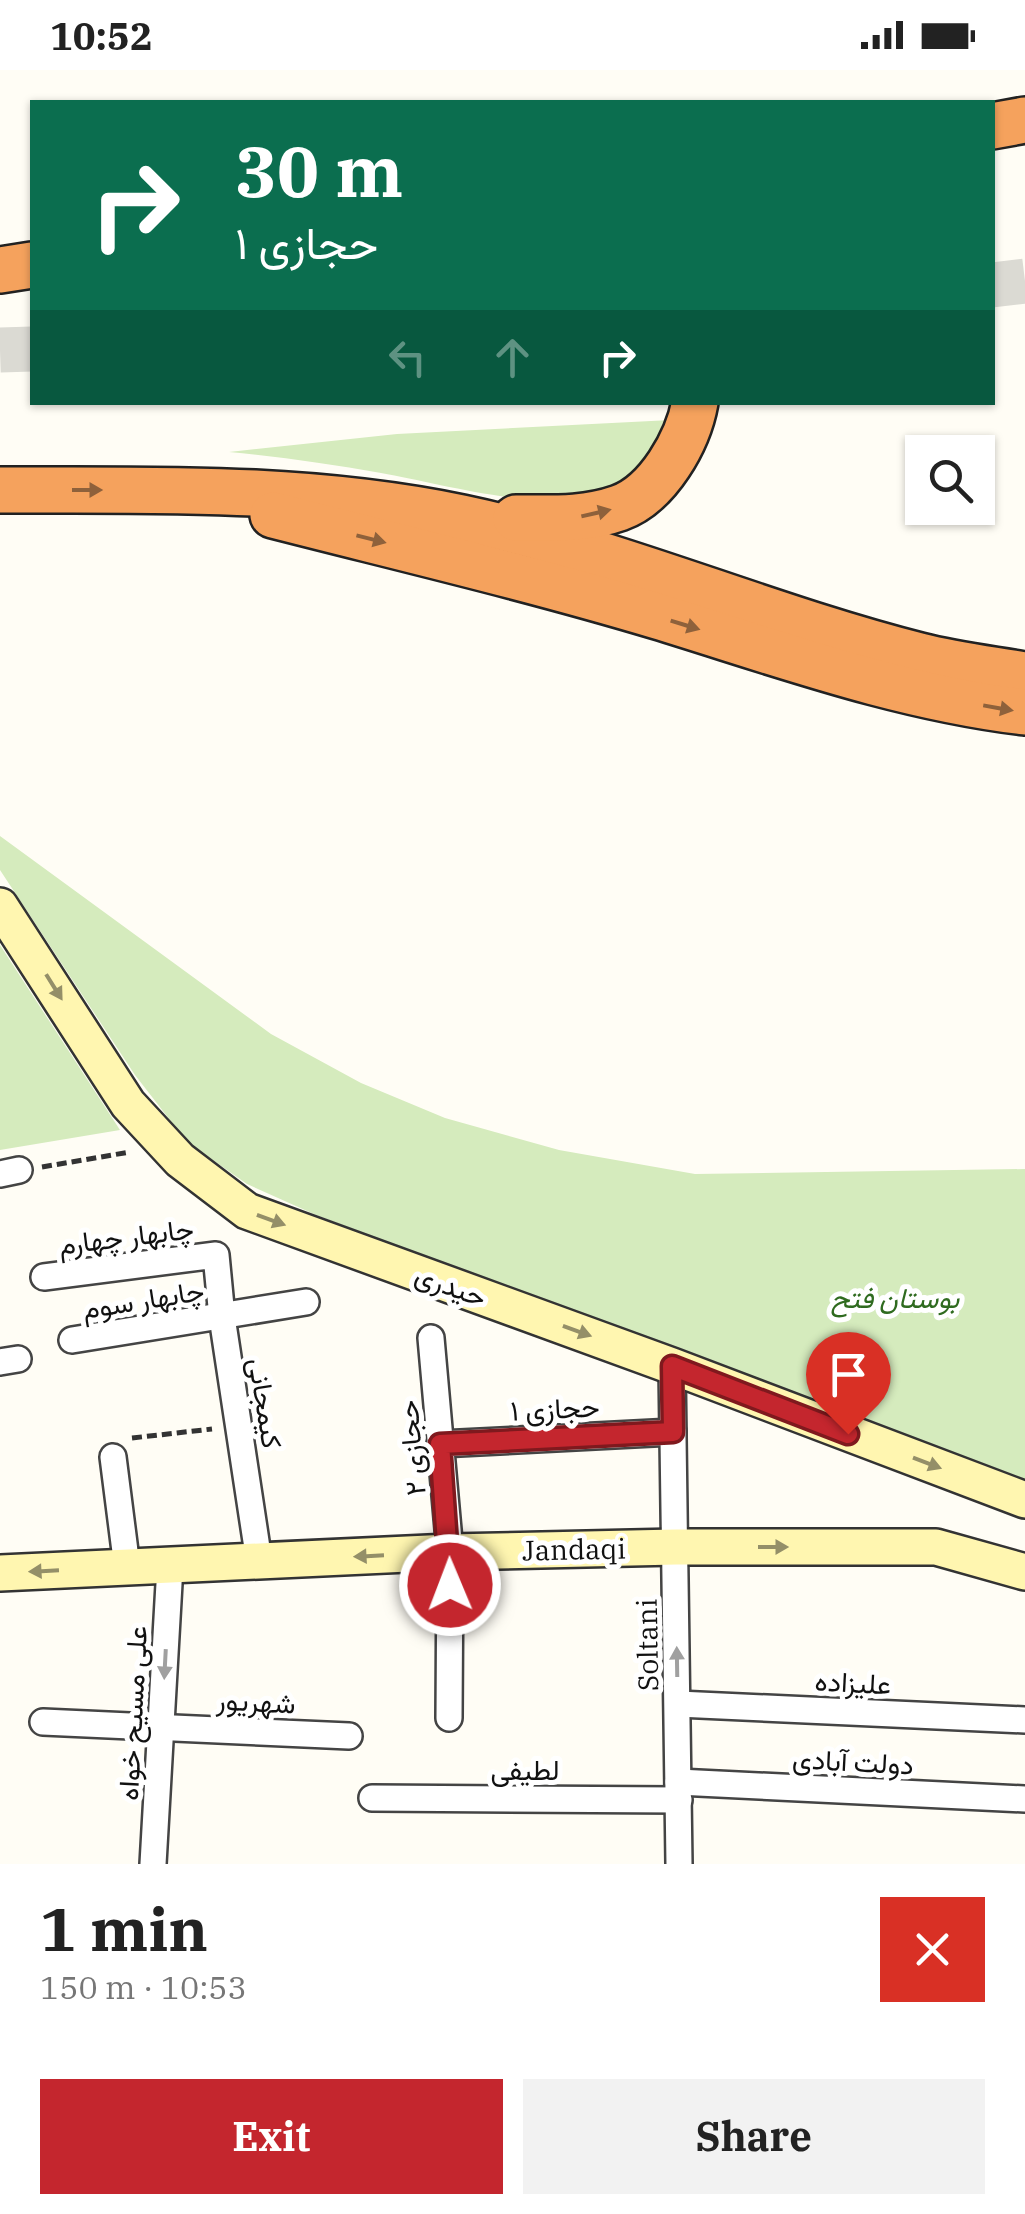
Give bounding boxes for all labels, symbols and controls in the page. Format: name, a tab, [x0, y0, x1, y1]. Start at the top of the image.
text: 10:52	[50, 11, 153, 60]
text: 30 m	[235, 125, 403, 216]
icon: right	[70, 140, 200, 270]
text: حجازی ۱	[235, 213, 378, 271]
icon: left	[380, 330, 435, 385]
icon: ahead	[485, 330, 540, 385]
icon: right	[590, 330, 645, 385]
map controls	[905, 435, 995, 525]
button: search	[905, 435, 995, 525]
one-way arrow	[72, 482, 104, 498]
one-way arrow	[581, 505, 612, 520]
one-way arrow	[356, 532, 387, 547]
one-way arrow	[670, 618, 700, 633]
one-way arrow	[983, 700, 1014, 716]
one-way arrow	[45, 973, 63, 1001]
street label: چابهار چهارم	[56, 1209, 196, 1264]
one-way arrow	[257, 1213, 287, 1228]
street label: حیدری	[410, 1255, 492, 1315]
street label: چابهار سوم	[79, 1271, 207, 1328]
park label: بوستان فتح	[831, 1279, 960, 1318]
one-way arrow	[562, 1324, 592, 1339]
pin	[806, 1332, 891, 1435]
icon: arrive	[821, 1347, 876, 1402]
street label: کیمجانی	[241, 1355, 291, 1451]
street label: حجازی ۱	[510, 1387, 600, 1429]
street label: حجازی ۲	[388, 1399, 434, 1497]
one-way arrow	[912, 1456, 942, 1471]
street label: Jandaqi	[522, 1530, 626, 1568]
position arrow	[398, 1533, 502, 1637]
one-way arrow	[758, 1539, 790, 1555]
one-way arrow	[352, 1548, 384, 1564]
one-way arrow	[27, 1563, 59, 1579]
street label: Soltani	[628, 1598, 666, 1692]
street label: علی مسیح خواه	[109, 1625, 157, 1801]
one-way arrow	[669, 1645, 685, 1677]
one-way arrow	[157, 1648, 173, 1680]
street label: علیزاده	[814, 1662, 892, 1702]
street label: شهریور	[215, 1680, 296, 1722]
street label: دولت آبادی	[791, 1739, 915, 1783]
street label: لطیفی	[490, 1751, 560, 1788]
text: 1 min	[40, 1889, 208, 1968]
button: close	[880, 1897, 985, 2002]
text: 150 m · 10:53	[40, 1966, 247, 2008]
button: Exit	[40, 2079, 503, 2194]
button: Share	[523, 2079, 985, 2194]

